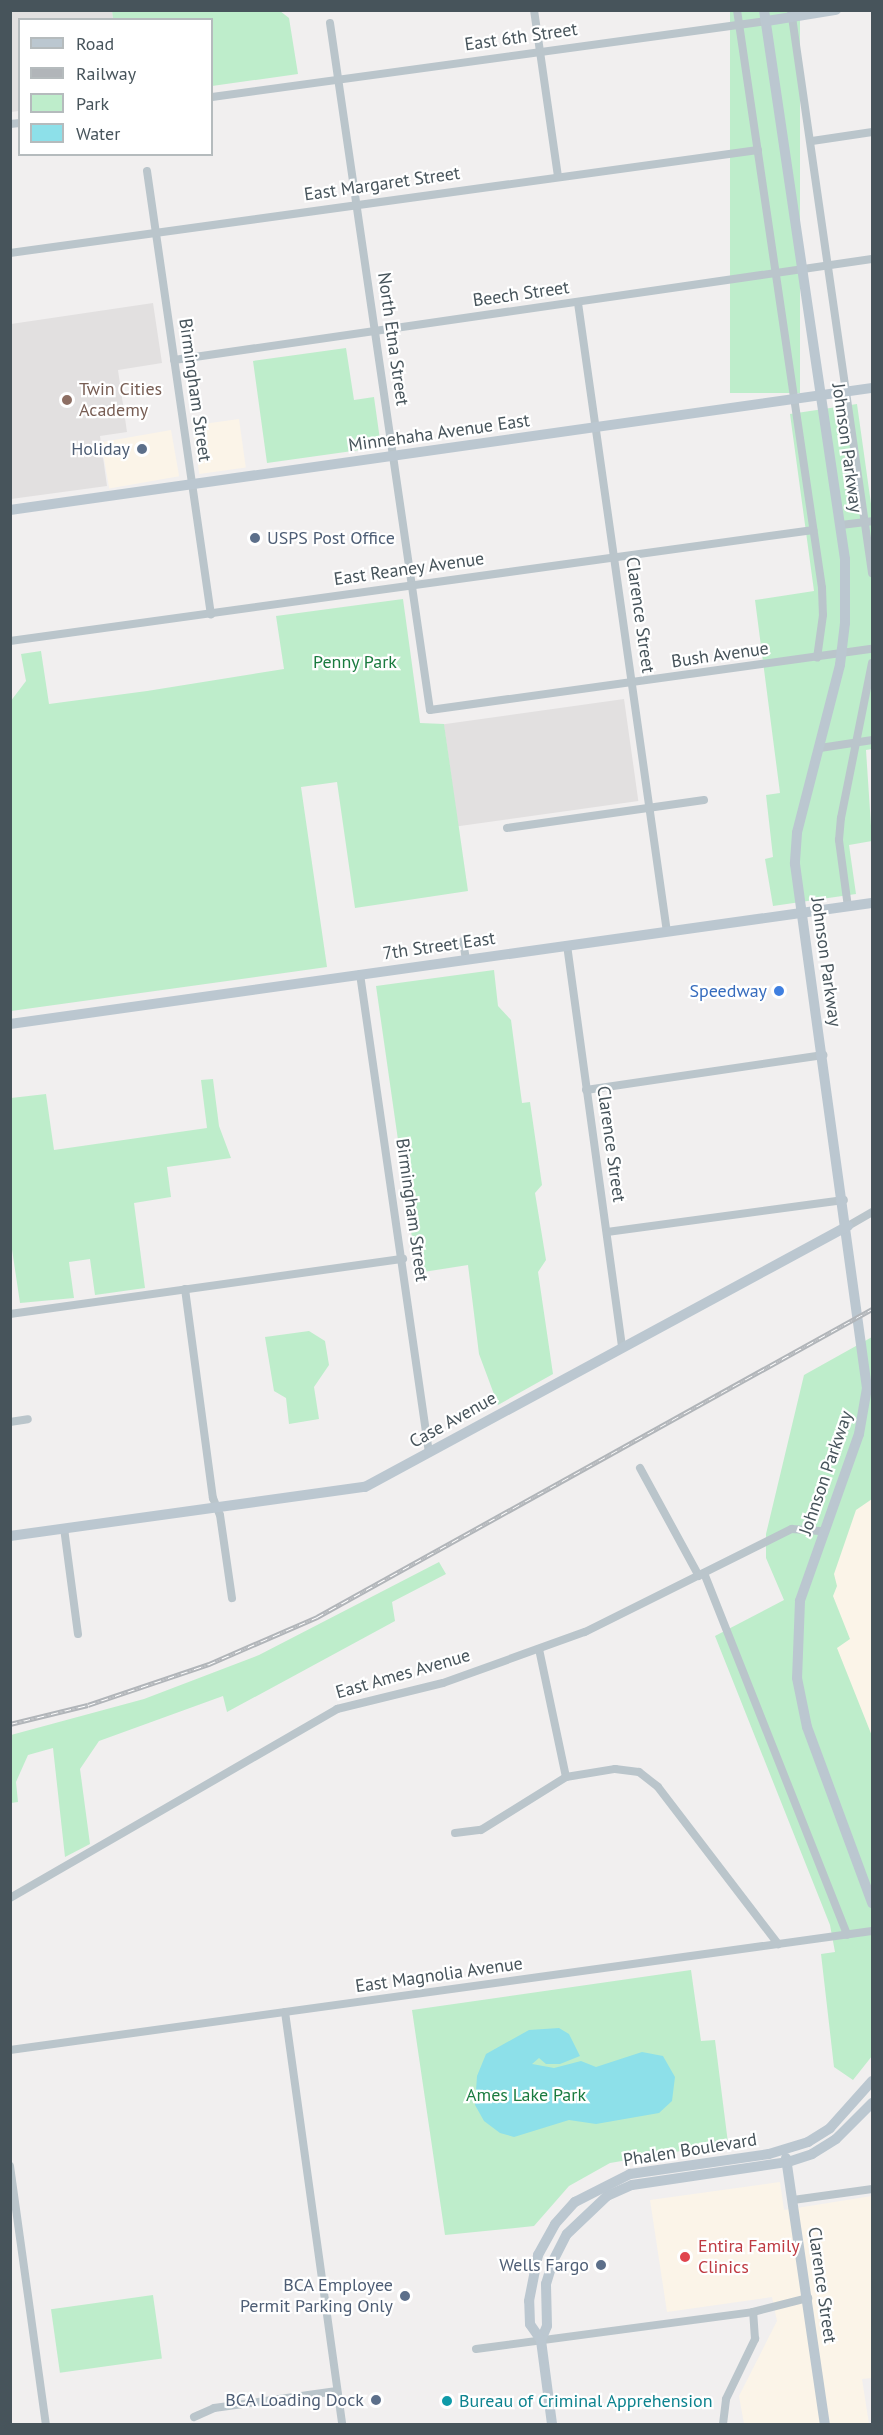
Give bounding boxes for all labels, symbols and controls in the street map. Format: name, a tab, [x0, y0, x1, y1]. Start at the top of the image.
legend	[18, 18, 213, 156]
street label: East 6th Street	[463, 18, 579, 56]
text: Road	[76, 32, 114, 55]
text: Railway	[76, 62, 136, 85]
text: Park	[76, 92, 109, 115]
text: Water	[76, 122, 120, 145]
street label: East Margaret Street	[303, 162, 461, 206]
street label: North Etna Street	[373, 271, 413, 407]
street label: Beech Street	[471, 277, 571, 311]
street label: Birmingham Street	[174, 317, 216, 463]
place label: Twin Cities Academy	[79, 379, 162, 422]
street label: Johnson Parkway	[827, 382, 867, 514]
marker: Twin Cities Academy	[60, 393, 74, 407]
street label: Minnehaha Avenue East	[347, 410, 531, 456]
place label: Holiday	[71, 438, 130, 460]
marker: Holiday	[135, 442, 149, 456]
place label: USPS Post Office	[267, 527, 395, 549]
marker: USPS Post Office	[248, 531, 262, 545]
street label: East Reaney Avenue	[332, 548, 486, 590]
street label: Clarence Street	[621, 555, 659, 675]
street label: Bush Avenue	[670, 637, 770, 673]
park label: Penny Park	[313, 651, 397, 673]
street label: Johnson Parkway	[806, 896, 846, 1028]
street label: 7th Street East	[381, 927, 497, 965]
place label: Speedway	[689, 980, 767, 1002]
marker: Speedway	[772, 984, 786, 998]
street label: Clarence Street	[592, 1084, 630, 1204]
street label: Birmingham Street	[391, 1137, 433, 1283]
street label: Case Avenue	[406, 1387, 500, 1453]
street label: Johnson Parkway	[795, 1408, 857, 1538]
street label: East Ames Avenue	[333, 1644, 473, 1704]
street label: East Magnolia Avenue	[354, 1953, 524, 1997]
park label: Ames Lake Park	[466, 2084, 586, 2106]
street label: Phalen Boulevard	[622, 2129, 758, 2171]
street label: Clarence Street	[803, 2225, 841, 2345]
place label: Entira Family Clinics	[698, 2236, 800, 2278]
marker: Entira Family Clinics	[676, 2248, 694, 2266]
place label: Wells Fargo	[499, 2254, 589, 2276]
marker: Wells Fargo	[594, 2258, 608, 2272]
place label: BCA Employee Permit Parking Only	[240, 2275, 393, 2318]
marker: BCA Employee Permit Parking Only	[398, 2289, 412, 2303]
place label: BCA Loading Dock	[225, 2389, 364, 2411]
place label: Bureau of Criminal Apprehension	[459, 2390, 713, 2412]
marker: BCA Loading Dock	[369, 2393, 383, 2407]
marker: Bureau of Criminal Apprehension	[440, 2394, 454, 2408]

